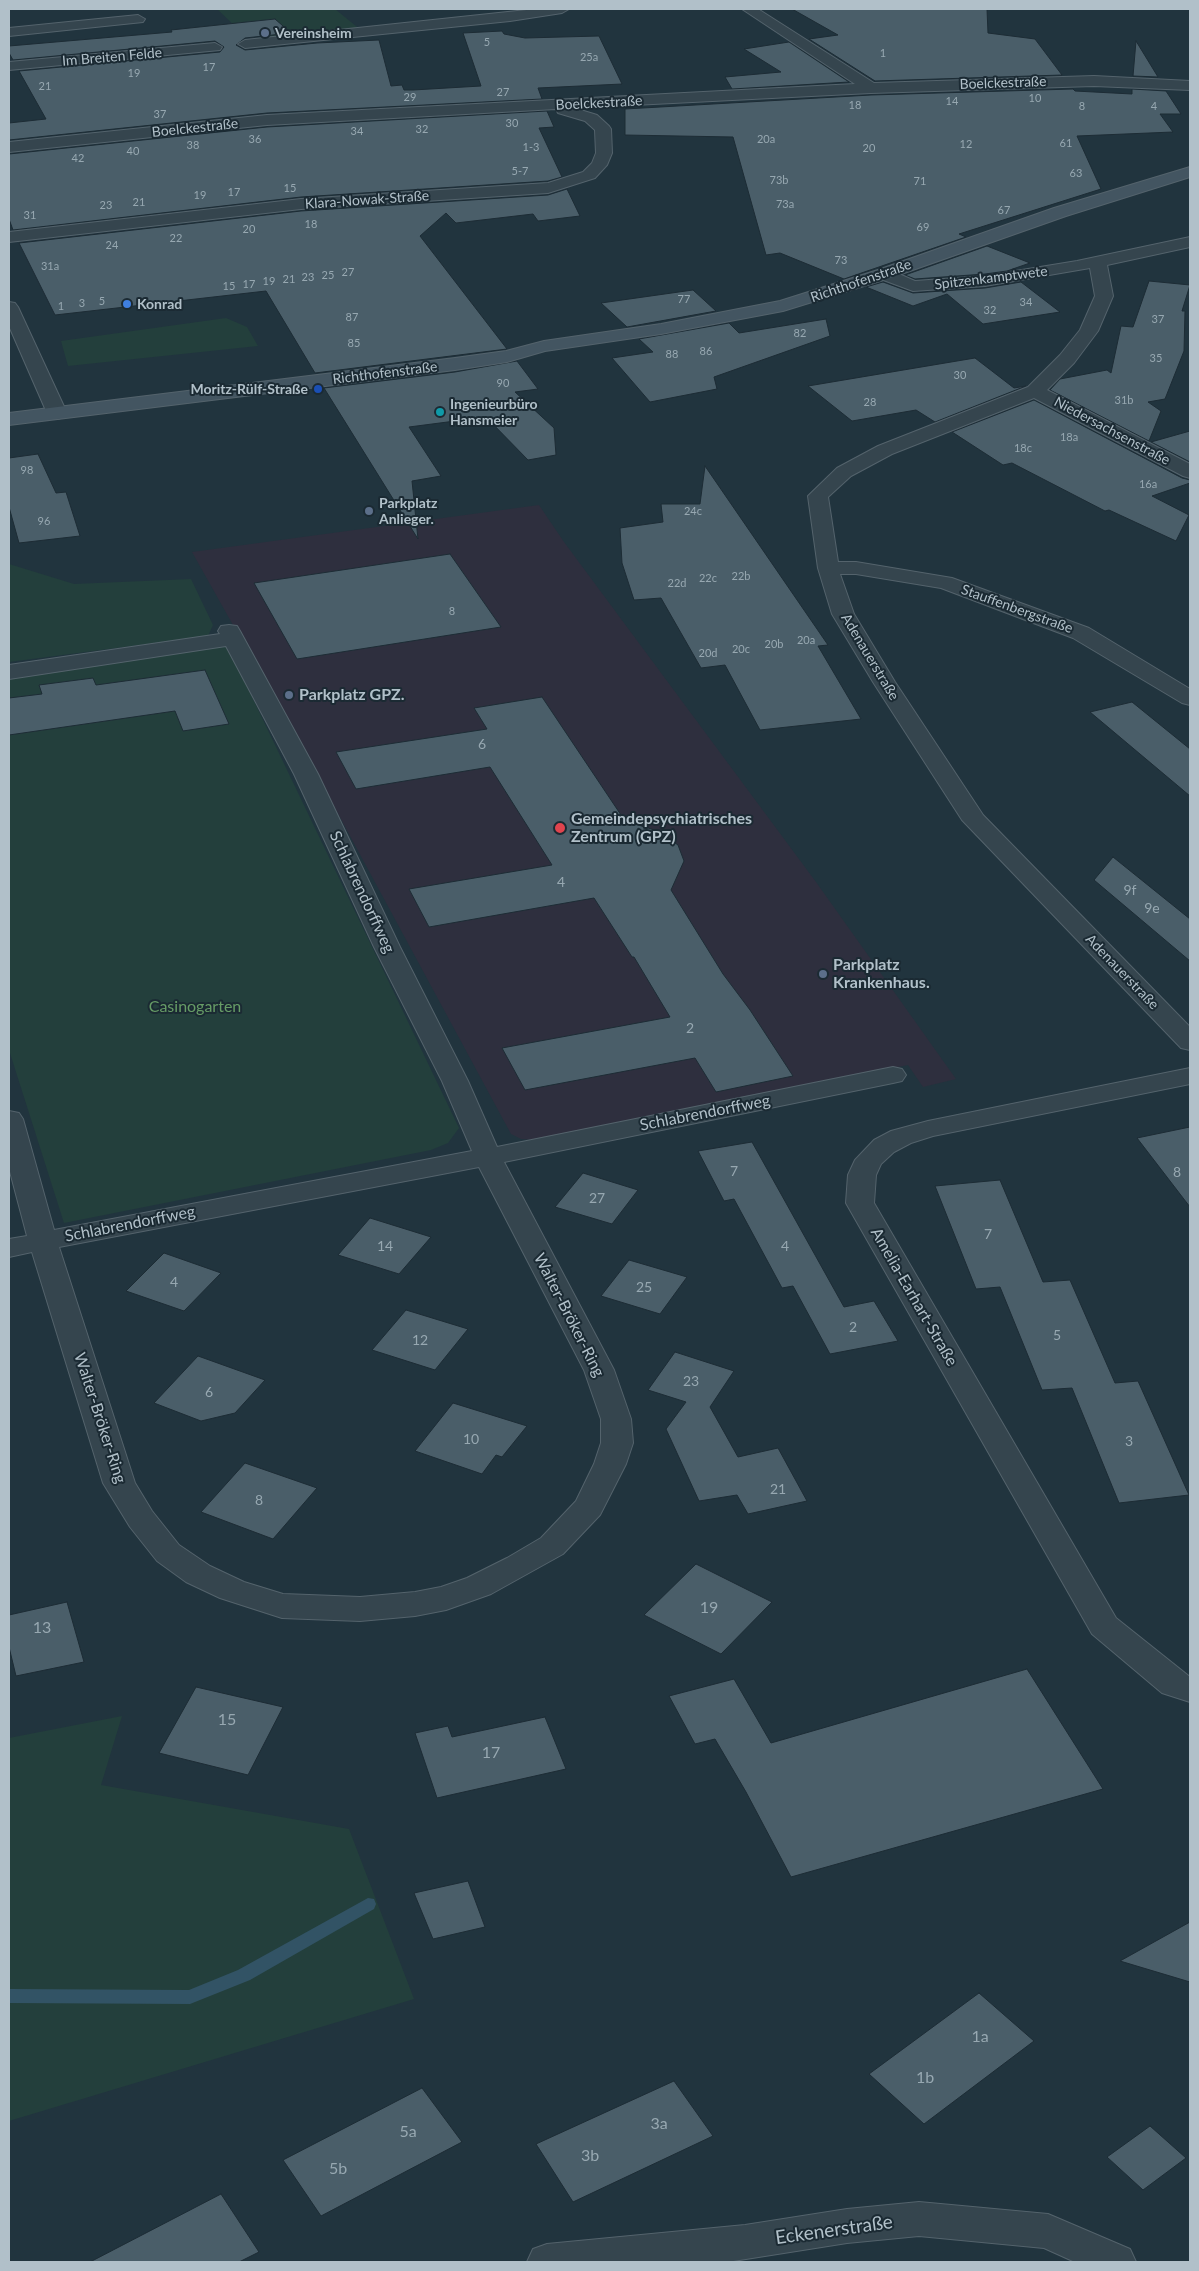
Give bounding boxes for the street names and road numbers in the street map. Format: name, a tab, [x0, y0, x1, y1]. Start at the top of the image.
street label: Im Breiten Felde	[61, 44, 163, 70]
street label: Boelckestraße	[959, 73, 1047, 93]
street label: Boelckestraße	[555, 92, 643, 114]
street label: Boelckestraße	[151, 115, 239, 141]
street label: Klara-Nowak-Straße	[304, 187, 430, 213]
street label: Richthofenstraße	[808, 256, 914, 306]
street label: Spitzenkamptwete	[933, 263, 1049, 293]
street label: Richthofenstraße	[332, 358, 438, 388]
street label: Niedersachsenstraße	[1051, 393, 1173, 469]
street label: Stauffenbergstraße	[959, 581, 1075, 637]
street label: Adenauerstraße	[838, 611, 902, 703]
street label: Schlabrendorffweg	[325, 828, 399, 956]
street label: Adenauerstraße	[1082, 931, 1162, 1013]
street label: Schlabrendorffweg	[638, 1091, 772, 1135]
street label: Schlabrendorffweg	[63, 1202, 197, 1246]
street label: Amelia-Earhart-Straße	[867, 1224, 961, 1370]
street label: Walter-Bröker-Ring	[530, 1250, 608, 1380]
street label: Walter-Bröker-Ring	[70, 1350, 130, 1486]
street label: Eckenerstraße	[774, 2210, 894, 2250]

